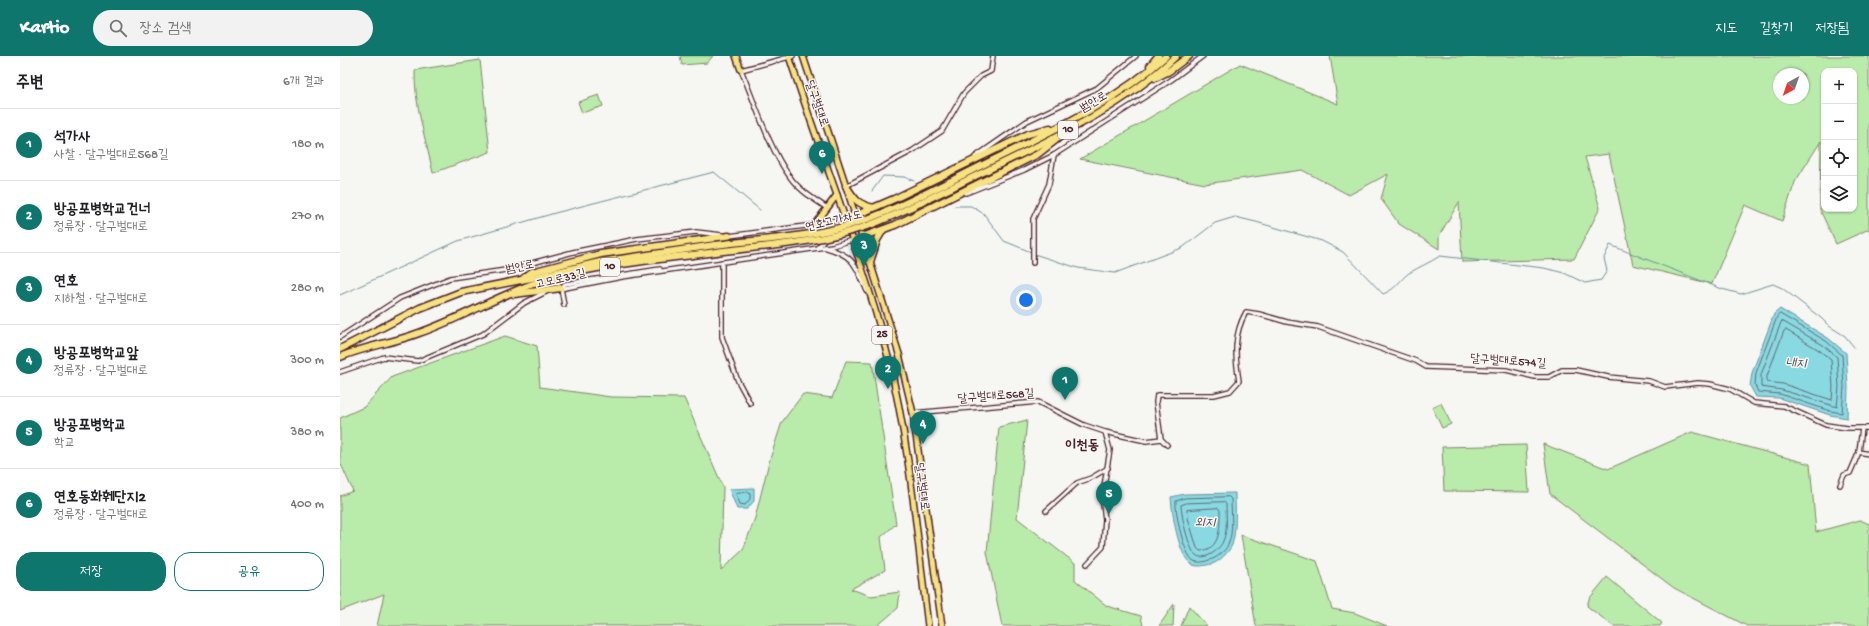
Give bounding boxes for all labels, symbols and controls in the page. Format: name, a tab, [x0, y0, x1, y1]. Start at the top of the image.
search box	[93, 10, 373, 46]
text: Kartio	[20, 17, 69, 40]
icon: search	[107, 17, 129, 39]
text: 장소 검색	[139, 20, 191, 38]
text: 지도	[1715, 21, 1737, 38]
text: 길찾기	[1759, 21, 1793, 38]
text: 저장됨	[1815, 21, 1849, 38]
north arrow	[1773, 68, 1809, 104]
map controls	[1821, 68, 1857, 212]
button: +	[1821, 68, 1857, 104]
text: 주변	[16, 74, 43, 94]
text: 6개 결과	[283, 75, 324, 90]
street label: 달구벌대로	[802, 79, 831, 129]
street label: 범안로	[1078, 90, 1110, 116]
button: −	[1821, 104, 1857, 140]
road number: 10	[1058, 121, 1078, 139]
text: 석가사	[54, 129, 90, 147]
text: 1	[26, 137, 32, 152]
text: 180 m	[292, 137, 324, 152]
button: locate	[1821, 140, 1857, 176]
pin: 6	[809, 141, 835, 174]
text: 사찰 · 달구벌대로568길	[54, 148, 168, 163]
button: layers	[1821, 176, 1857, 212]
text: 방공포병학교건너	[54, 201, 151, 219]
text: 2	[26, 209, 32, 224]
text: 270 m	[291, 209, 324, 224]
street label: 연호고가차도	[804, 209, 864, 235]
text: 정류장 · 달구벌대로	[54, 220, 148, 235]
pin: 3	[851, 233, 877, 266]
street label: 범안로	[504, 258, 536, 278]
road number: 10	[600, 258, 620, 276]
street label: 고모로33길	[535, 267, 588, 293]
text: 연호	[54, 273, 78, 291]
text: 3	[26, 281, 32, 296]
text: 280 m	[291, 281, 324, 296]
your location	[1016, 290, 1036, 310]
text: 지하철 · 달구벌대로	[54, 292, 148, 307]
road number: 25	[872, 326, 892, 344]
text: 방공포병학교앞	[54, 345, 139, 363]
street label: 달구벌대로574길	[1470, 351, 1547, 372]
text: 4	[26, 353, 32, 368]
text: 300 m	[290, 353, 324, 368]
pin: 2	[875, 356, 901, 389]
water label: 내지	[1786, 357, 1808, 372]
text: 정류장 · 달구벌대로	[54, 364, 148, 379]
pin: 1	[1052, 367, 1078, 400]
street label: 달구벌대로568길	[957, 386, 1035, 407]
pin: 4	[910, 411, 936, 444]
text: 방공포병학교	[54, 417, 126, 435]
text: 5	[26, 425, 32, 440]
text: 380 m	[290, 425, 324, 440]
text: 학교	[54, 436, 75, 451]
district label: 이천동	[1065, 438, 1099, 455]
street label: 달구벌대로	[911, 462, 932, 512]
pin: 5	[1096, 481, 1122, 514]
text: 연호동화훼단지2	[54, 489, 146, 507]
text: 6	[26, 497, 32, 512]
text: 400 m	[291, 497, 324, 512]
text: 정류장 · 달구벌대로	[54, 508, 148, 523]
water label: 외지	[1195, 516, 1217, 531]
button: 저장	[16, 552, 166, 591]
button: 공유	[174, 552, 324, 591]

